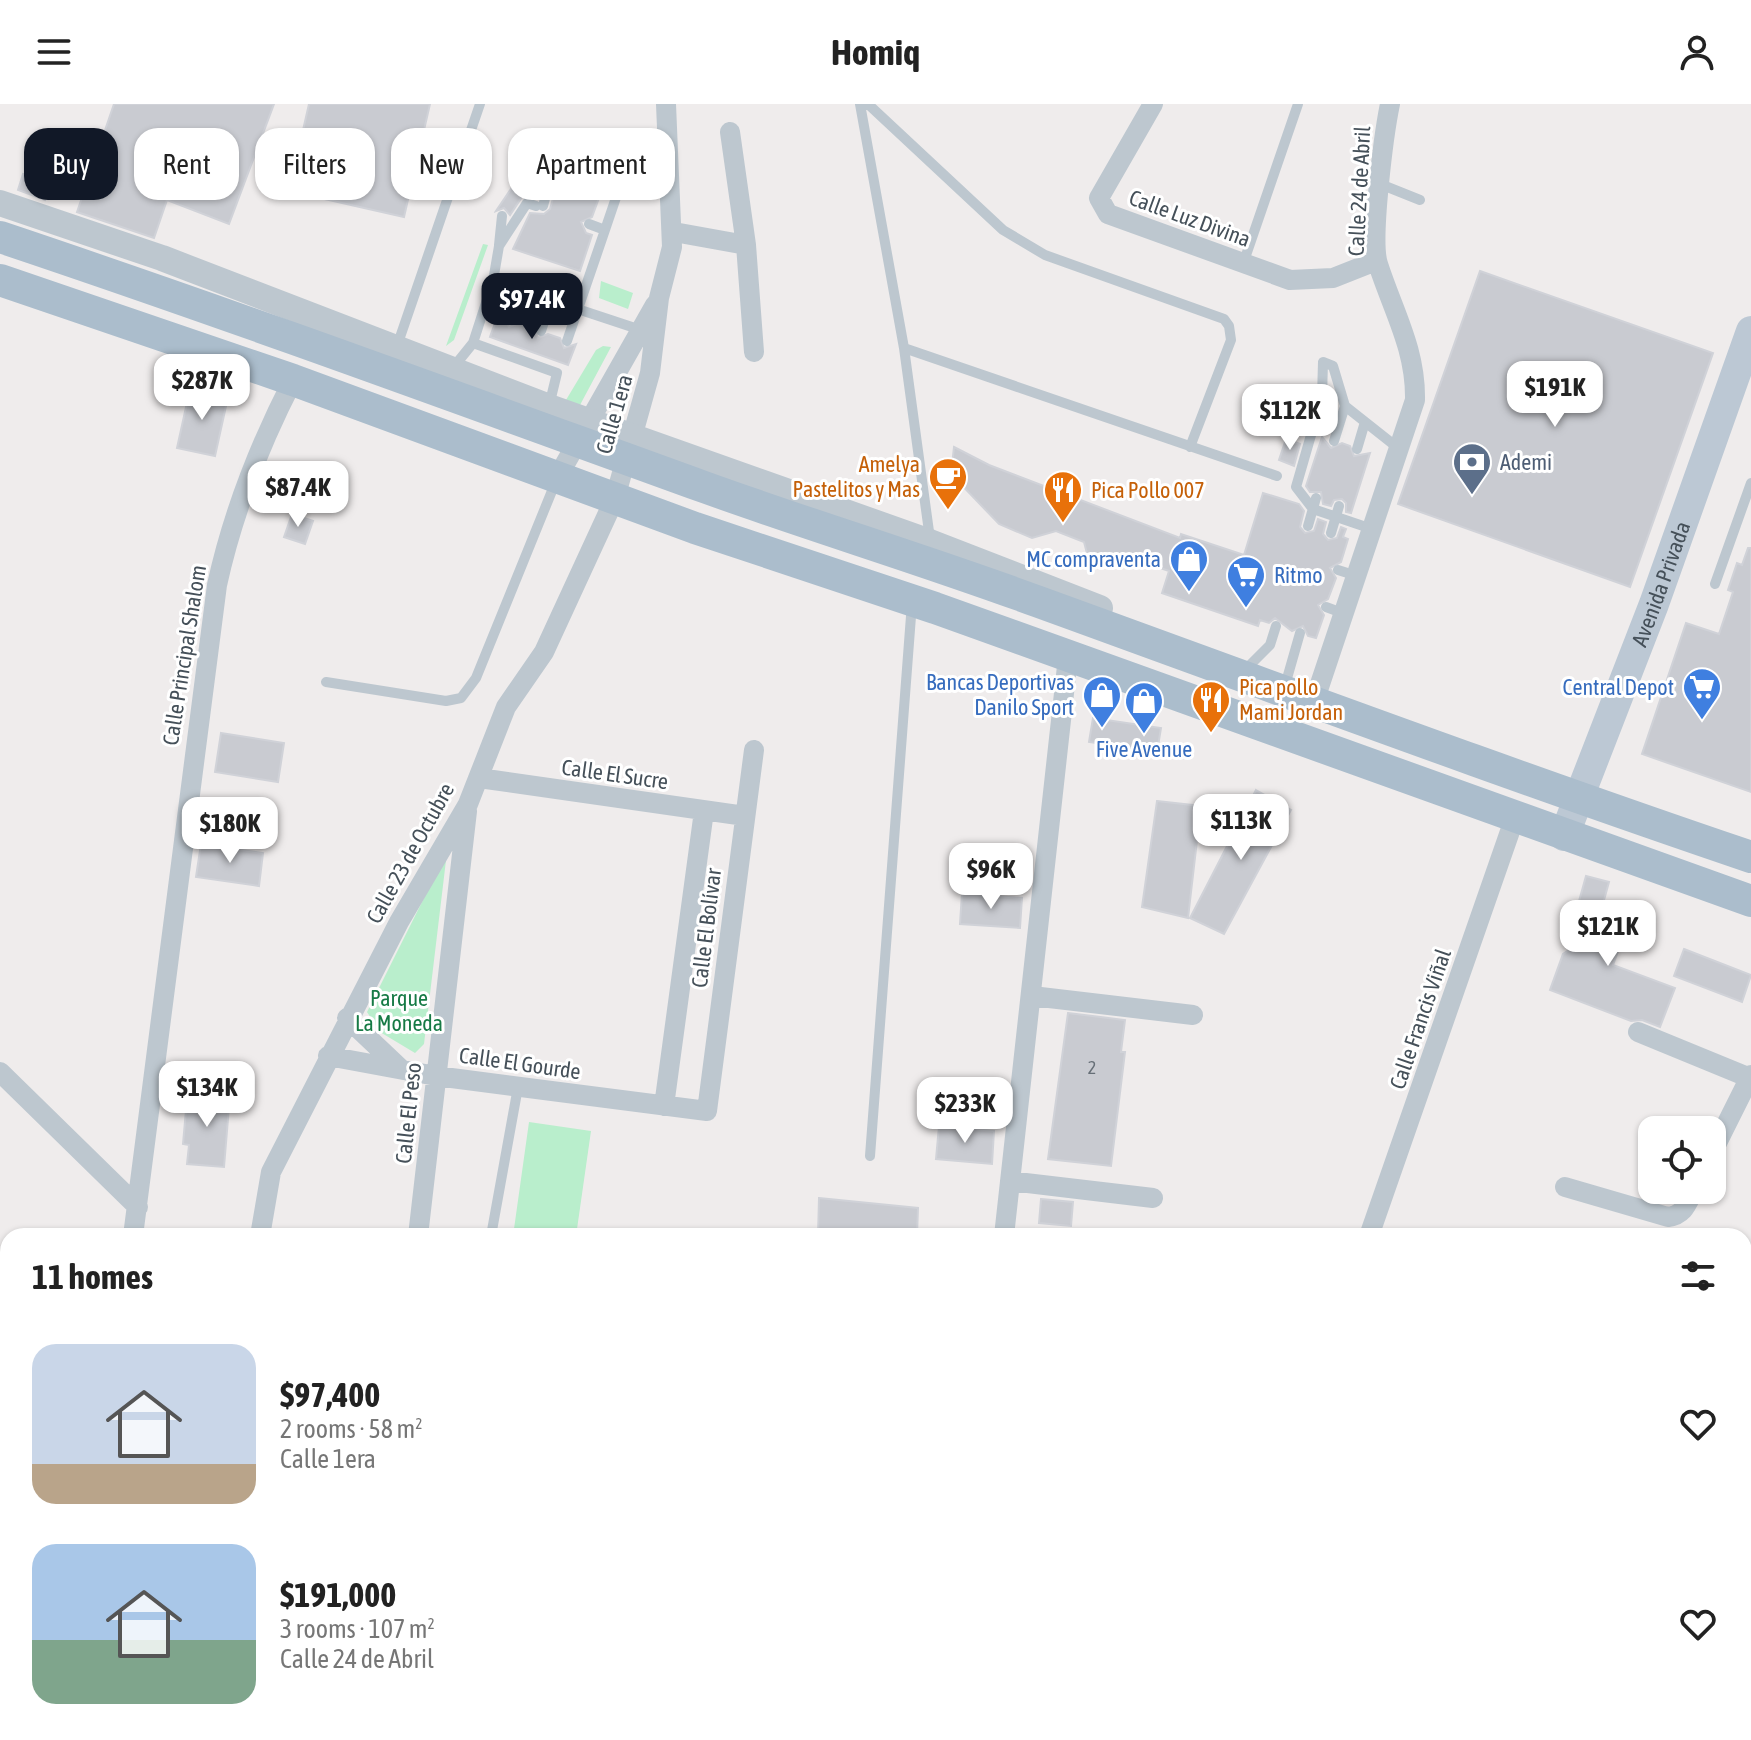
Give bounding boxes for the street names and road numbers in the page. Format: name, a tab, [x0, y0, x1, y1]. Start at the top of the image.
street label: Calle 24 de Abril	[1343, 125, 1375, 257]
street label: Calle Luz Divina	[1126, 184, 1254, 252]
street label: Calle 1era	[590, 371, 638, 457]
street label: Avenida Privada	[1626, 518, 1695, 650]
street label: Calle Principal Shalom	[157, 563, 211, 747]
street label: Calle El Sucre	[560, 754, 670, 794]
street label: Calle 23 de Octubre	[361, 778, 459, 928]
street label: Calle El Bolívar	[686, 866, 726, 989]
street label: Calle Francis Viñal	[1384, 945, 1456, 1092]
street label: Calle El Gourde	[458, 1042, 582, 1084]
street label: Calle El Peso	[390, 1061, 426, 1165]

